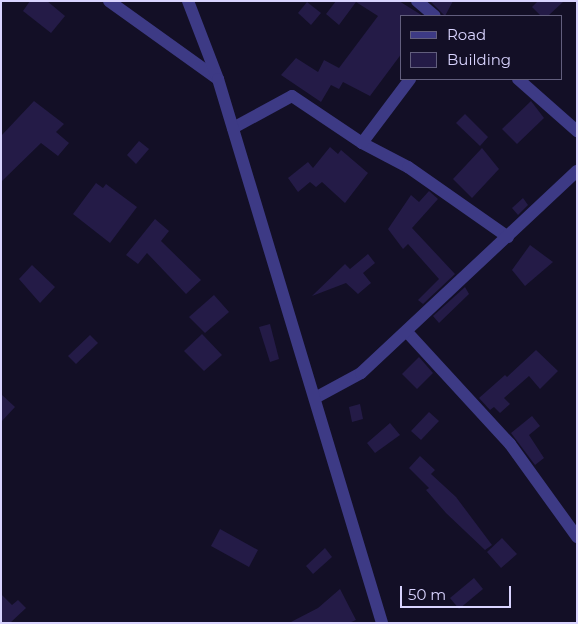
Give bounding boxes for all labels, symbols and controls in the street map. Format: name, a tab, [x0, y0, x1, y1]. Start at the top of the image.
legend	[400, 15, 563, 80]
text: Road	[447, 25, 486, 44]
text: Building	[447, 50, 511, 69]
scale bar	[403, 576, 514, 608]
text: 50 m	[408, 585, 446, 604]

